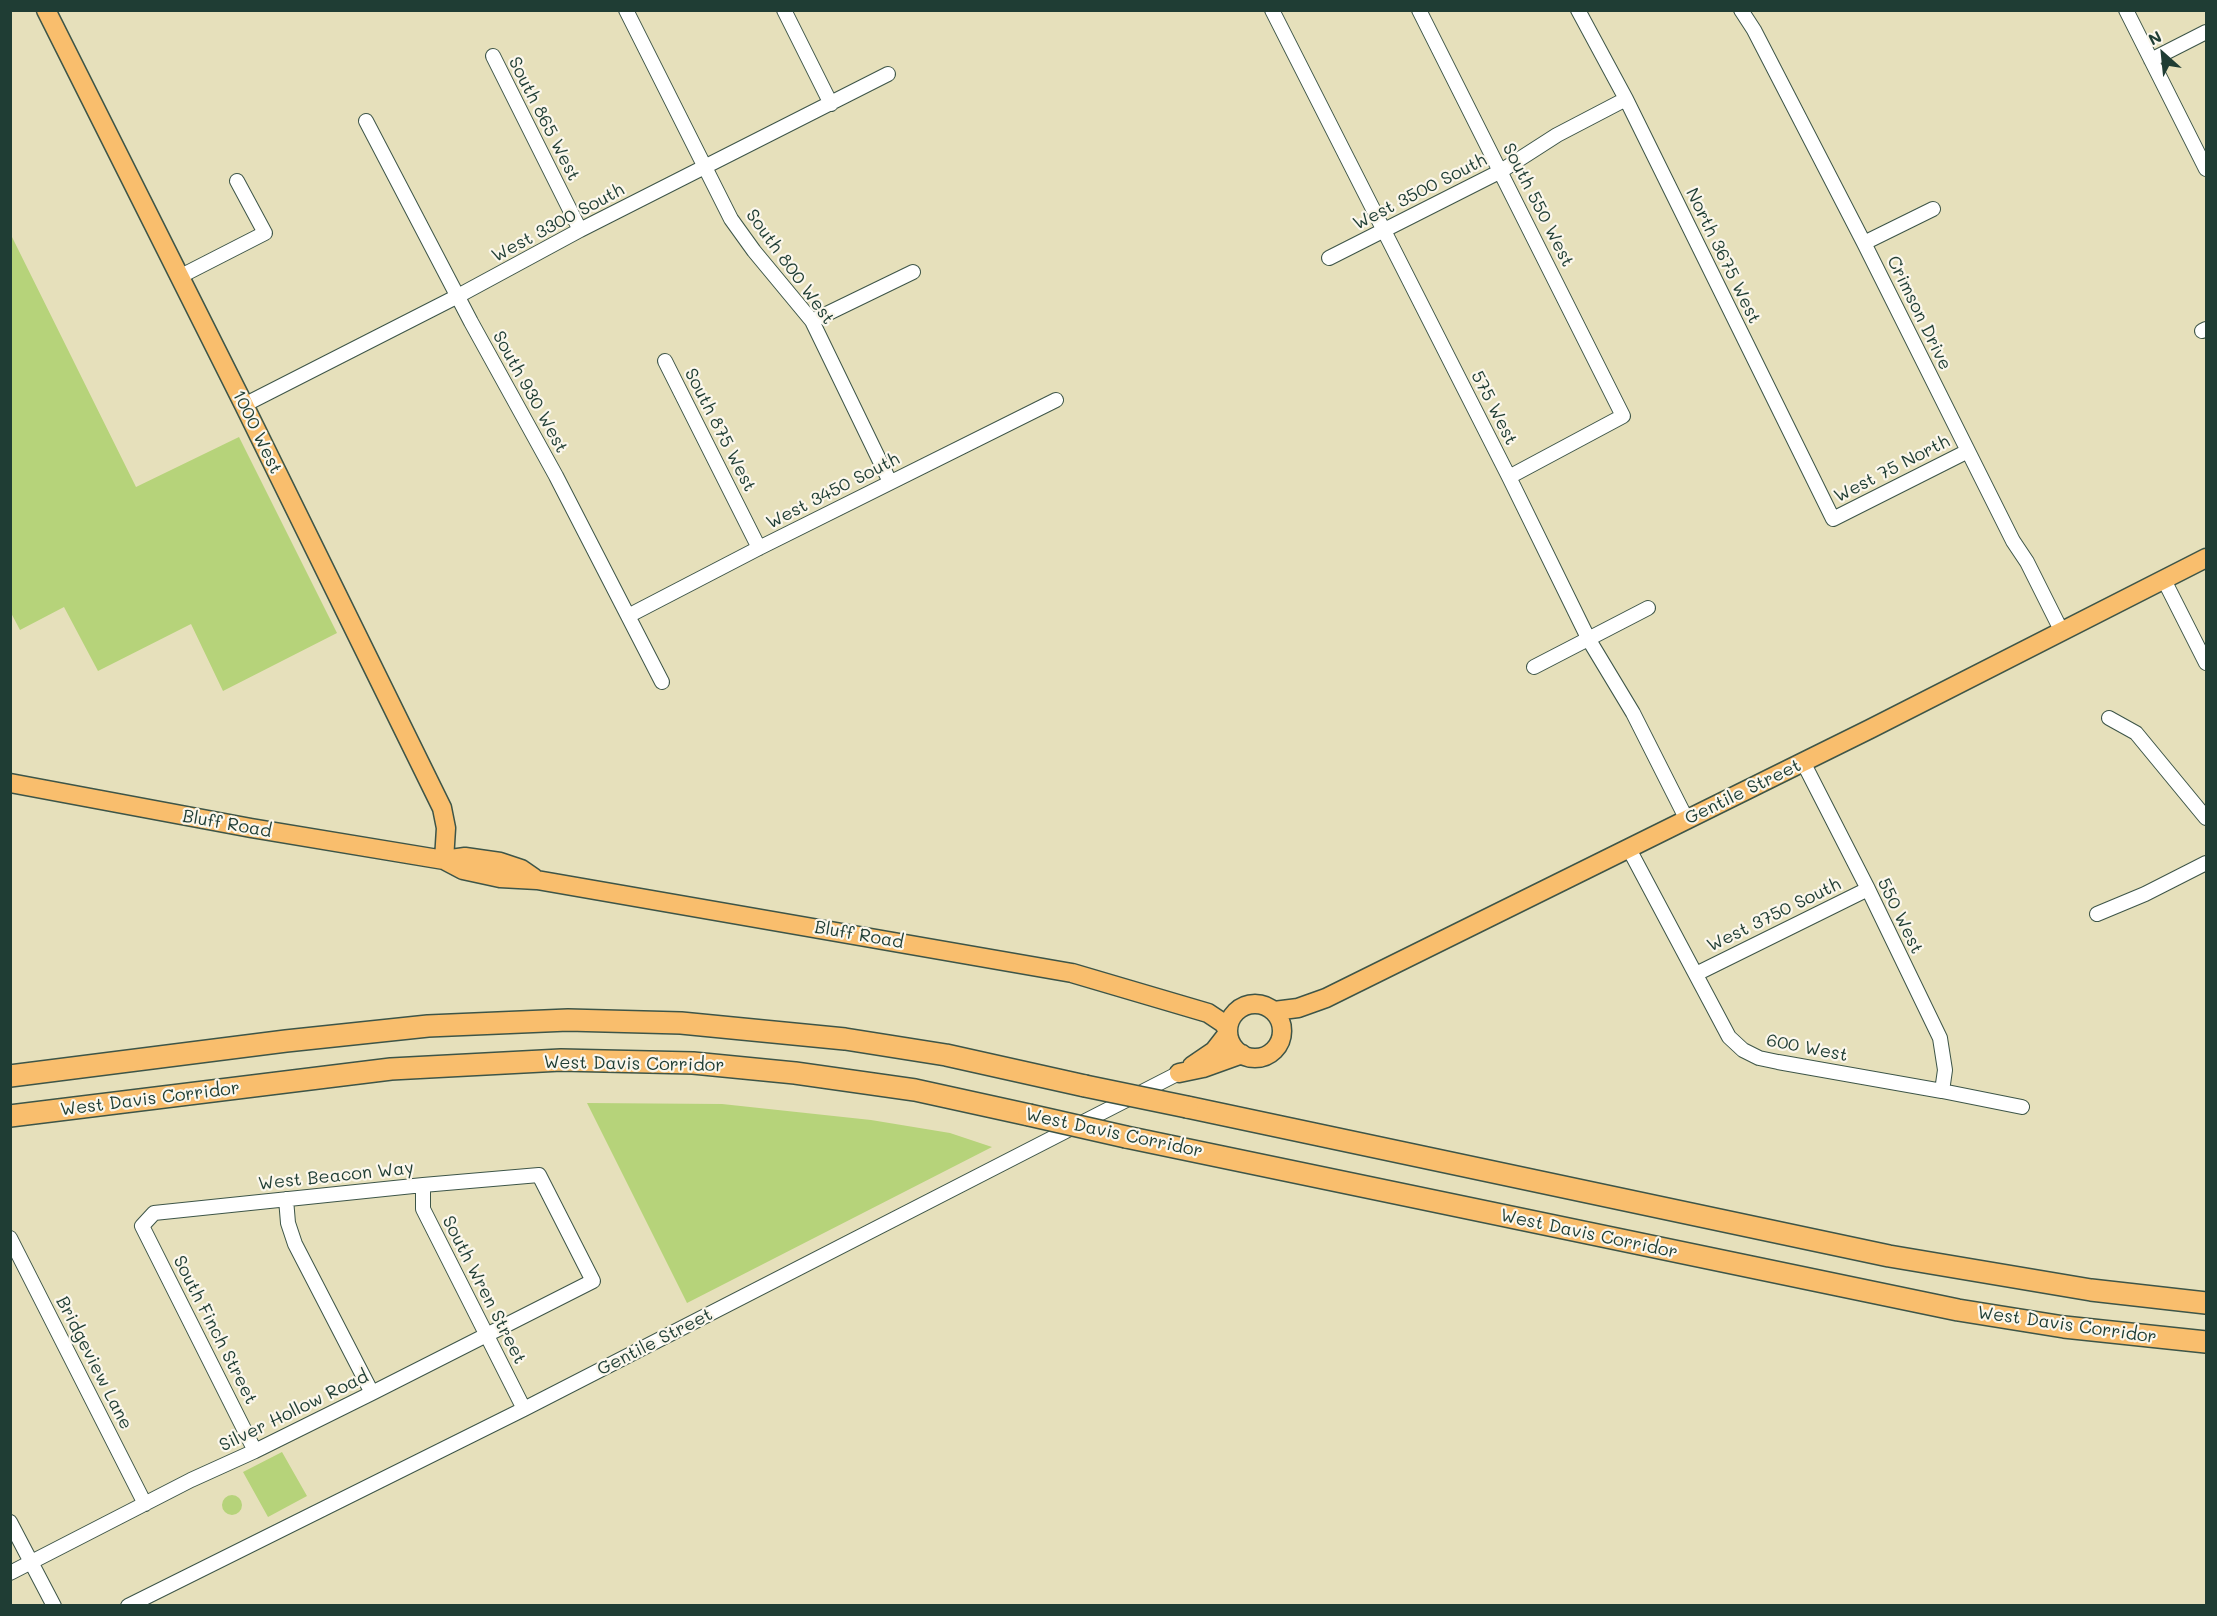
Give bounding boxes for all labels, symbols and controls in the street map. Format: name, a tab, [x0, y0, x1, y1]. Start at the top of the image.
north arrow	[2133, 24, 2193, 84]
text: N	[2144, 25, 2165, 50]
street label: South 865 West	[503, 53, 585, 185]
street label: South 550 West	[1498, 140, 1578, 270]
street label: West 3500 South	[1350, 149, 1490, 235]
street label: West 3300 South	[488, 179, 628, 267]
street label: North 3675 West	[1681, 185, 1765, 327]
street label: South 800 West	[741, 205, 839, 329]
street label: Crimson Drive	[1882, 252, 1956, 374]
street label: South 930 West	[488, 327, 572, 457]
street label: South 875 West	[680, 365, 760, 495]
street label: 575 West	[1466, 367, 1522, 449]
street label: 1000 West	[227, 386, 287, 478]
street label: West 75 North	[1831, 431, 1953, 507]
street label: West 3450 South	[763, 448, 903, 534]
street label: Gentile Street	[1681, 755, 1805, 829]
street label: Bluff Road	[181, 806, 273, 842]
street label: West 3750 South	[1704, 873, 1844, 957]
street label: 550 West	[1872, 875, 1928, 957]
street label: Bluff Road	[813, 917, 905, 953]
street label: 600 West	[1764, 1030, 1850, 1066]
street label: West Davis Corridor	[543, 1052, 725, 1076]
street label: West Davis Corridor	[59, 1077, 241, 1121]
street label: West Davis Corridor	[1023, 1104, 1205, 1162]
street label: West Beacon Way	[257, 1157, 415, 1195]
street label: West Davis Corridor	[1498, 1205, 1680, 1263]
street label: South Wren Street	[437, 1212, 531, 1368]
street label: South Finch Street	[168, 1252, 262, 1408]
street label: Bridgeview Lane	[51, 1293, 137, 1433]
street label: West Davis Corridor	[1976, 1302, 2158, 1348]
street label: Gentile Street	[594, 1304, 716, 1380]
street label: Silver Hollow Road	[216, 1365, 372, 1457]

